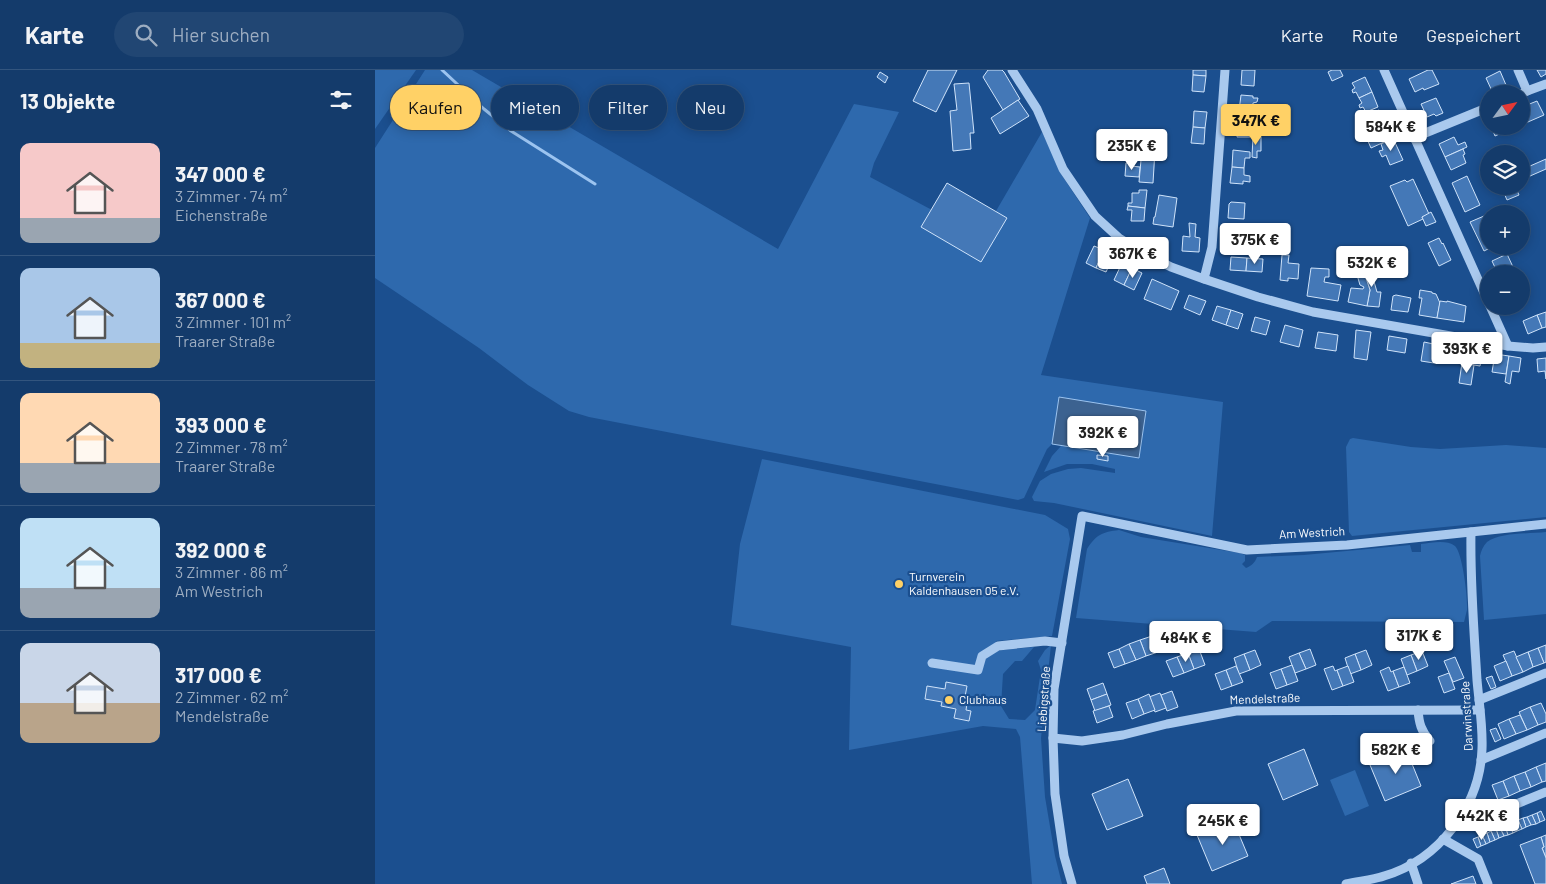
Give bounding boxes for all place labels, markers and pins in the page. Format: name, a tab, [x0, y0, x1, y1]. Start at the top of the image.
pin: 347K €	[1215, 104, 1297, 146]
pin: 584K €	[1350, 109, 1432, 152]
pin: 235K €	[1091, 128, 1173, 171]
pin: 375K €	[1214, 222, 1296, 265]
pin: 367K €	[1092, 236, 1174, 279]
pin: 532K €	[1331, 246, 1413, 288]
pin: 393K €	[1426, 332, 1508, 374]
pin: 392K €	[1062, 416, 1144, 458]
place label: Turnverein Kaldenhausen 05 e.V.	[909, 569, 1019, 597]
marker: Turnverein Kaldenhausen 05 e.V.	[893, 578, 905, 590]
pin: 317K €	[1378, 618, 1460, 661]
pin: 484K €	[1145, 620, 1227, 663]
place label: Clubhaus	[959, 692, 1007, 706]
marker: Clubhaus	[943, 694, 955, 706]
pin: 582K €	[1355, 732, 1437, 775]
pin: 442K €	[1441, 798, 1523, 841]
pin: 245K €	[1182, 804, 1264, 846]

